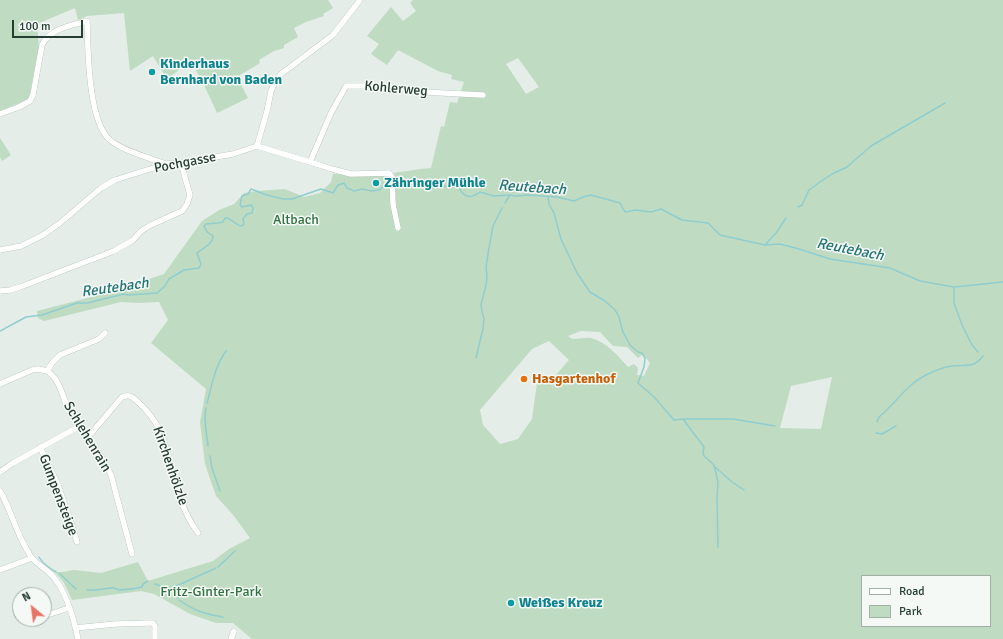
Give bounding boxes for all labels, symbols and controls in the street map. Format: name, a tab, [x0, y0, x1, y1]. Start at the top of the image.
scale bar	[14, 12, 85, 38]
text: 100 m	[19, 19, 51, 34]
place label: Kinderhaus Bernhard von Baden	[160, 56, 282, 88]
marker: Kinderhaus Bernhard von Baden	[147, 67, 157, 77]
street label: Kohlerweg	[364, 78, 428, 100]
street label: Pochgasse	[153, 149, 217, 177]
place label: Zähringer Mühle	[384, 175, 486, 191]
water label: Reutebach	[498, 177, 566, 199]
marker: Zähringer Mühle	[371, 178, 381, 188]
park label: Altbach	[273, 212, 319, 228]
water label: Reutebach	[815, 235, 885, 265]
water label: Reutebach	[80, 274, 150, 302]
place label: Hasgartenhof	[532, 371, 615, 387]
marker: Hasgartenhof	[519, 374, 529, 384]
street label: Schlehenrain	[59, 399, 115, 475]
street label: Kirchenhölzle	[149, 424, 191, 508]
street label: Gumpensteige	[35, 452, 81, 538]
legend	[861, 575, 991, 627]
park label: Fritz-Ginter-Park	[160, 584, 262, 600]
text: Road	[899, 584, 925, 599]
north arrow	[12, 587, 52, 627]
text: N	[20, 589, 33, 604]
place label: Weißes Kreuz	[519, 595, 603, 611]
marker: Weißes Kreuz	[506, 598, 516, 608]
text: Park	[899, 604, 922, 619]

